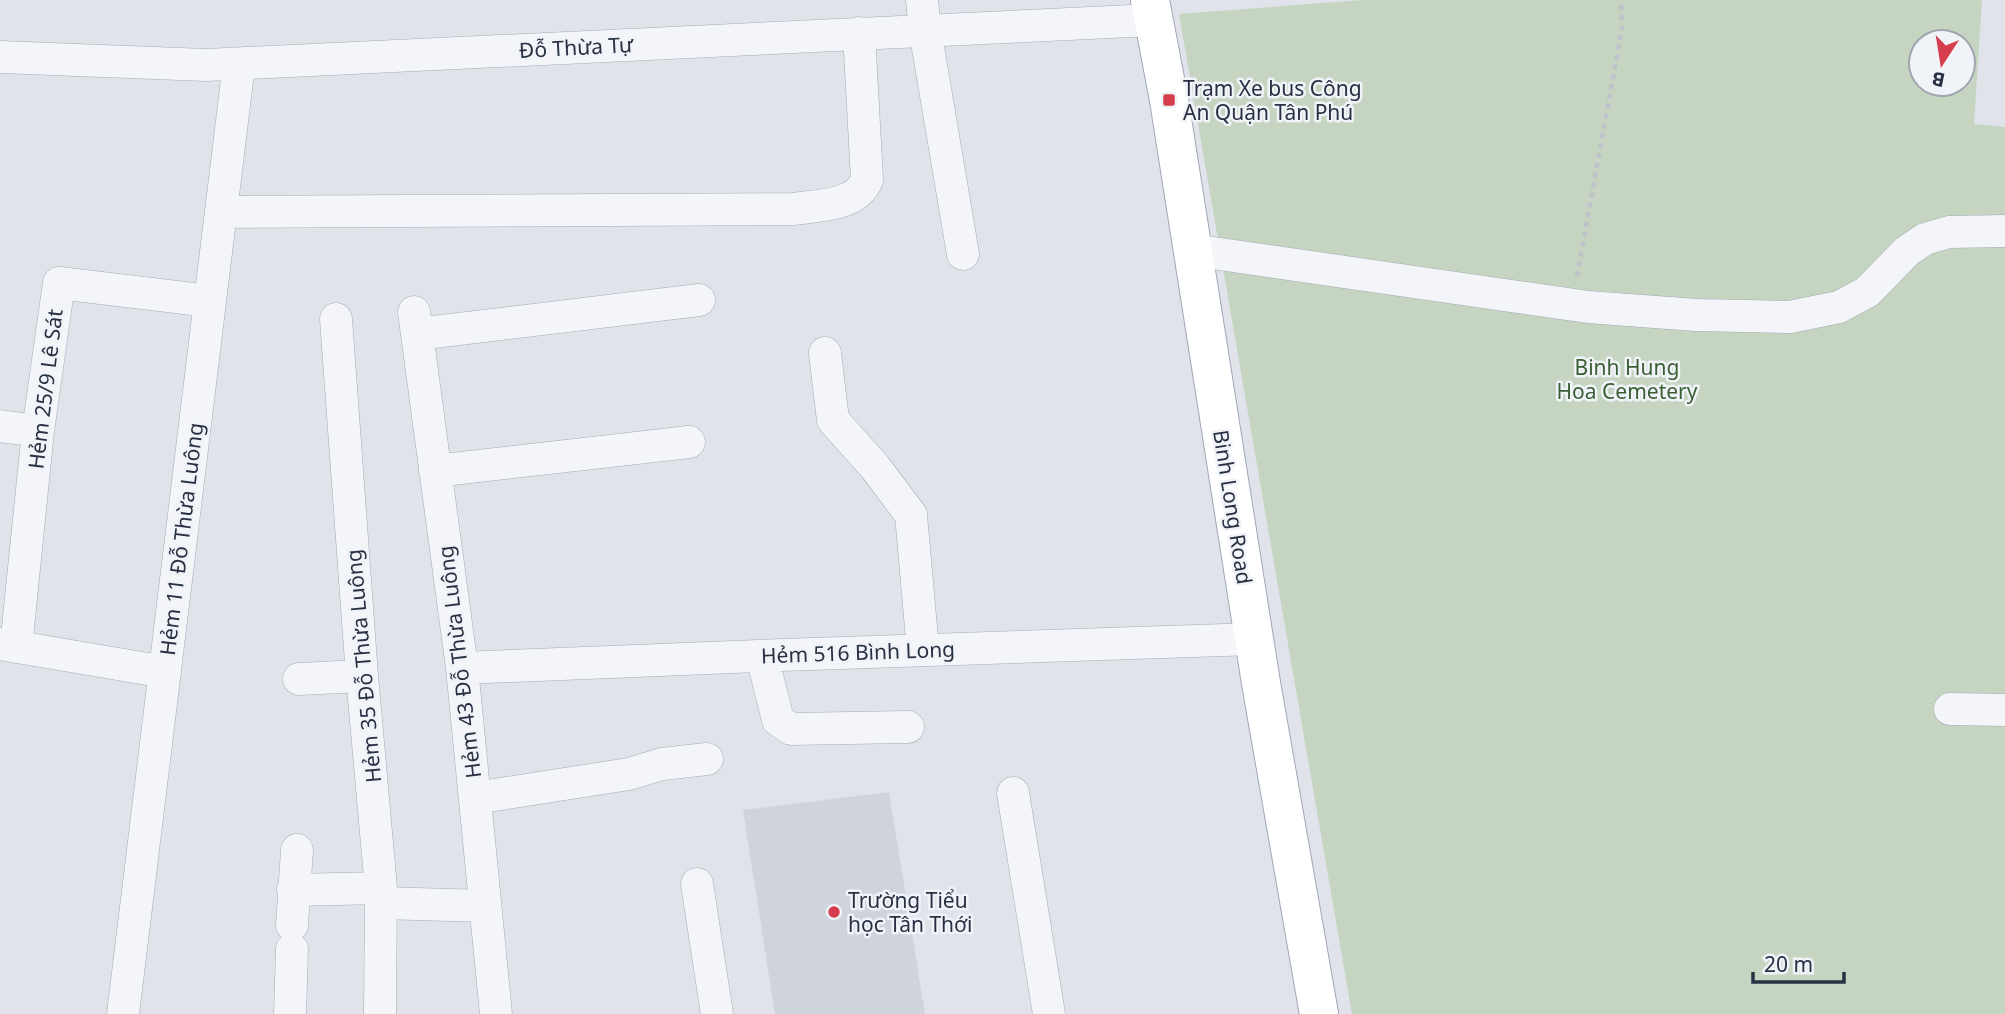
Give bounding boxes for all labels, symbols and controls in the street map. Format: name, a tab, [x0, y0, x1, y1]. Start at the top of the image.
north arrow	[1907, 28, 1977, 98]
street label: Đỗ Thừa Tự	[518, 30, 635, 64]
text: B	[1930, 66, 1947, 94]
place label: Trạm Xe bus Công An Quận Tân Phú	[1183, 74, 1362, 126]
marker: Trạm Xe bus Công An Quận Tân Phú	[1161, 92, 1177, 108]
street label: Hẻm 25/9 Lê Sát	[21, 307, 69, 471]
park label: Binh Hung Hoa Cemetery	[1557, 353, 1698, 405]
street label: Hẻm 11 Đỗ Thừa Luông	[153, 421, 209, 657]
street label: Binh Long Road	[1207, 428, 1259, 586]
street label: Hẻm 43 Đỗ Thừa Luông	[431, 544, 487, 780]
street label: Hẻm 35 Đỗ Thừa Luông	[339, 548, 387, 784]
street label: Hẻm 516 Bình Long	[761, 635, 955, 669]
place label: Trường Tiểu học Tân Thới	[848, 886, 972, 938]
marker: Trường Tiểu học Tân Thới	[826, 904, 842, 920]
scale bar	[1753, 940, 1844, 984]
text: 20 m	[1764, 950, 1813, 978]

